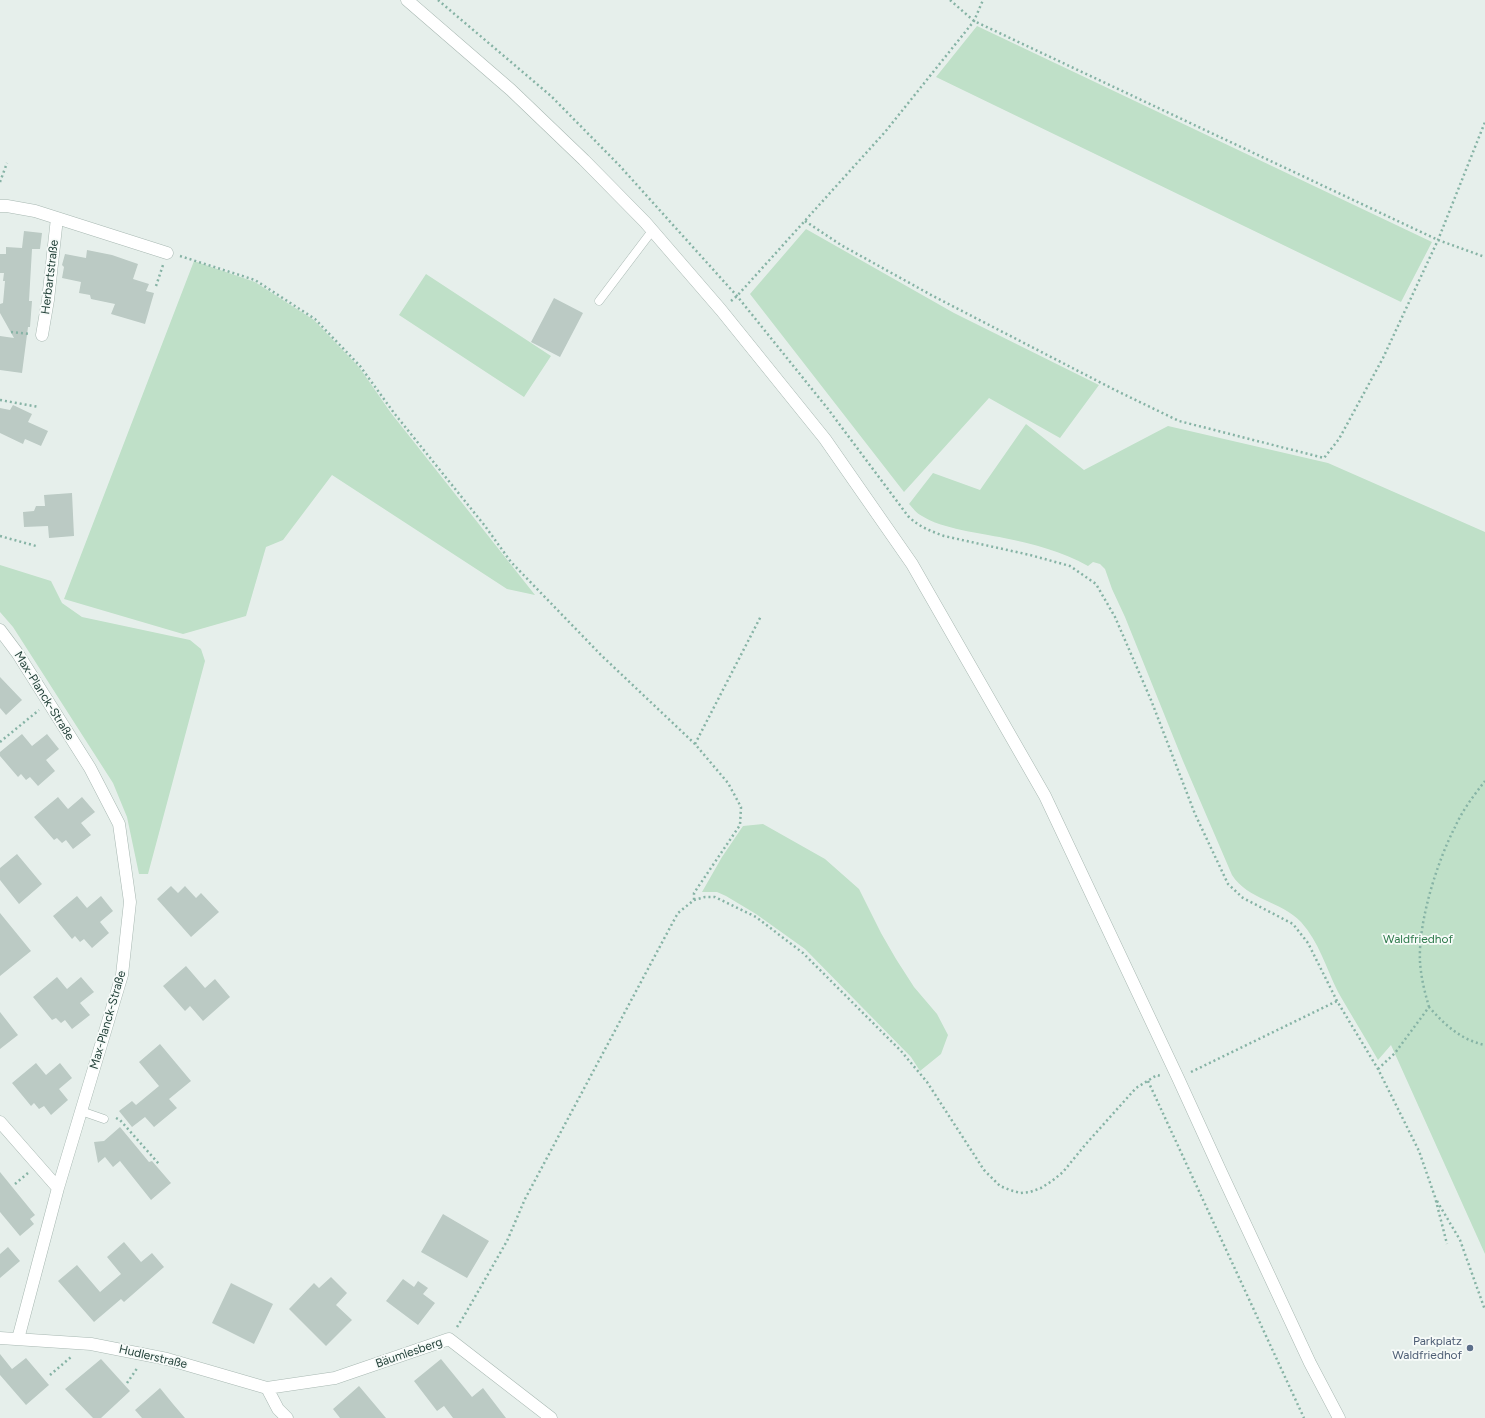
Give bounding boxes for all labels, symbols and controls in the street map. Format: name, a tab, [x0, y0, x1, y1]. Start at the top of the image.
street label: Herbartstraße	[38, 239, 62, 315]
street label: Max-Planck-Straße	[11, 649, 77, 743]
park label: Waldfriedhof	[1383, 932, 1453, 946]
street label: Max-Planck-Straße	[87, 969, 129, 1071]
place label: Parkplatz Waldfriedhof	[1392, 1334, 1462, 1362]
street label: Bäumlesberg	[374, 1335, 444, 1371]
street label: Hudlerstraße	[117, 1342, 189, 1372]
marker: Parkplatz Waldfriedhof	[1465, 1343, 1475, 1353]

